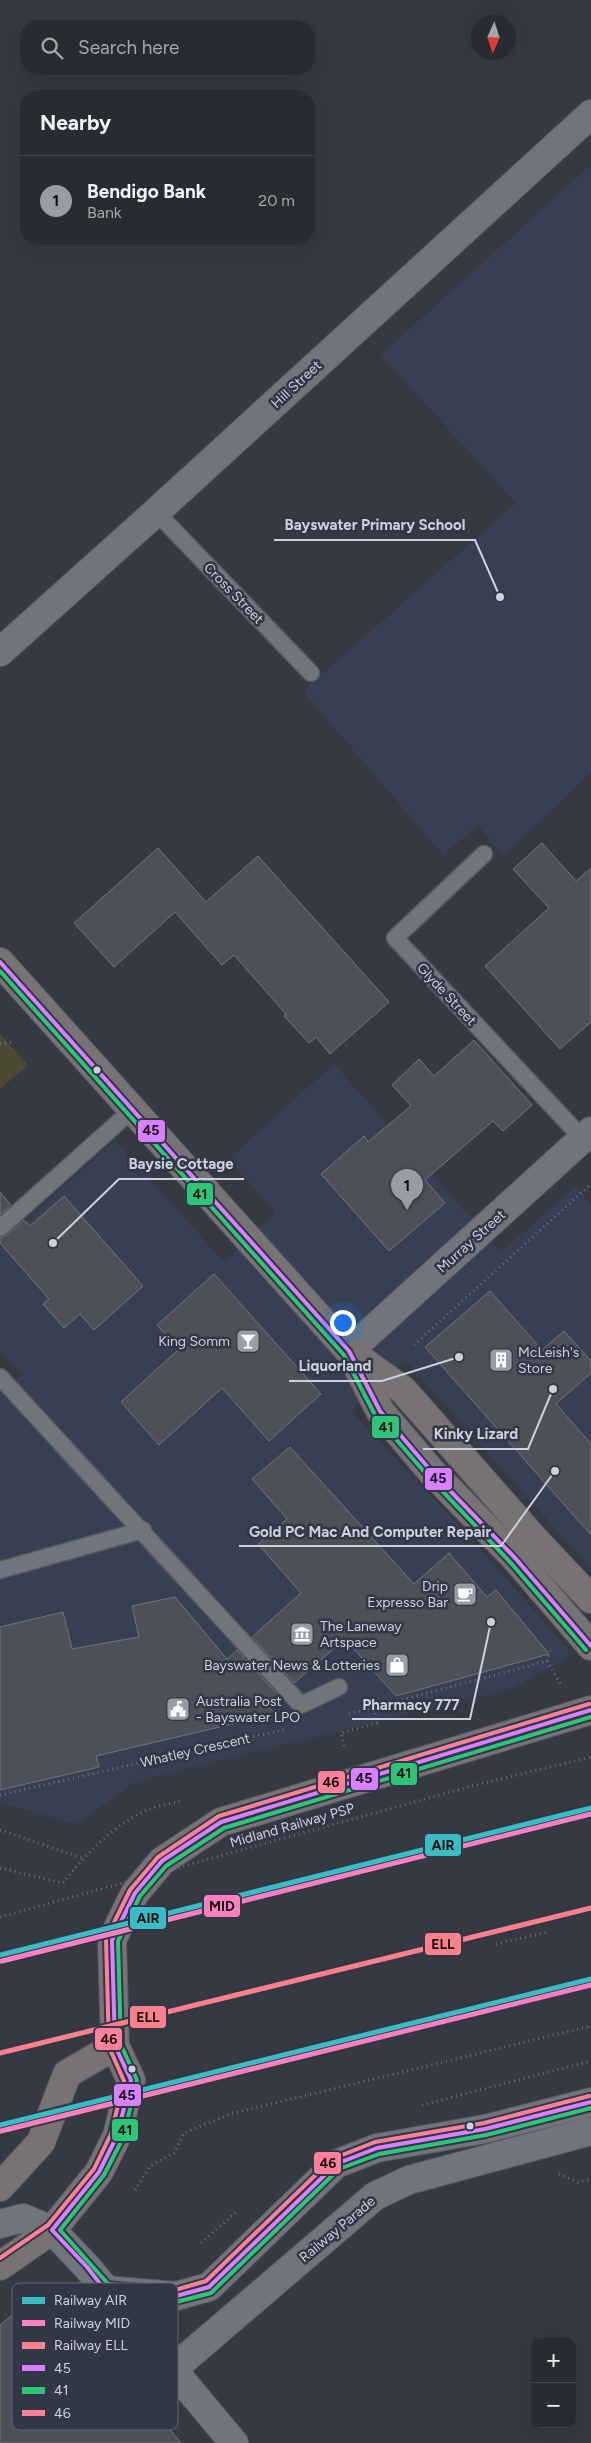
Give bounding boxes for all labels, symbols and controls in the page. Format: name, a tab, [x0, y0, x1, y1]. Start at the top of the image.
north arrow	[471, 15, 516, 60]
search box	[20, 20, 315, 75]
icon: search	[38, 34, 66, 62]
text: Search here	[78, 36, 180, 59]
text: Nearby	[40, 110, 111, 135]
text: Bendigo Bank	[87, 180, 206, 203]
text: 1	[53, 191, 59, 210]
text: 20 m	[258, 191, 295, 210]
text: Bank	[87, 203, 122, 222]
street label: Hill Street	[268, 357, 325, 412]
callout: Bayswater Primary School	[274, 510, 475, 540]
text: Bayswater Primary School	[285, 516, 465, 534]
street label: Cross Street	[200, 559, 267, 628]
street label: Glyde Street	[413, 959, 480, 1029]
unlabelled marker	[92, 1065, 102, 1075]
line badge: 45	[137, 1119, 166, 1143]
text: 45	[143, 1122, 160, 1139]
callout: Baysie Cottage	[119, 1149, 244, 1179]
text: Baysie Cottage	[128, 1155, 234, 1173]
pin: 1	[391, 1169, 423, 1210]
line badge: 41	[186, 1182, 214, 1206]
text: 41	[193, 1186, 207, 1203]
street label: Murray Street	[434, 1206, 509, 1277]
your location	[330, 1310, 356, 1336]
bar icon: King Somm	[235, 1328, 261, 1354]
place label: King Somm	[158, 1333, 230, 1350]
place label: McLeish's Store	[518, 1344, 579, 1377]
building icon: McLeish's Store	[488, 1347, 514, 1373]
callout: Liquorland	[289, 1351, 382, 1381]
text: Liquorland	[299, 1357, 372, 1375]
line badge: 41	[371, 1415, 400, 1439]
text: 41	[379, 1419, 393, 1436]
callout: Kinky Lizard	[423, 1419, 528, 1449]
text: Kinky Lizard	[434, 1425, 518, 1443]
line badge: 45	[424, 1467, 453, 1491]
text: 45	[430, 1470, 447, 1487]
callout: Gold PC Mac And Computer Repair	[239, 1516, 501, 1546]
text: Gold PC Mac And Computer Repair	[249, 1523, 491, 1541]
place label: Drip Expresso Bar	[367, 1578, 448, 1611]
cafe icon: Drip Expresso Bar	[452, 1581, 478, 1607]
place label: The Laneway Artspace	[320, 1618, 402, 1651]
museum icon: The Laneway Artspace	[289, 1621, 315, 1647]
shop icon: Bayswater News & Lotteries	[384, 1652, 410, 1678]
place label: Bayswater News & Lotteries	[204, 1657, 380, 1674]
callout: Pharmacy 777	[352, 1689, 470, 1719]
place label: Australia Post - Bayswater LPO	[196, 1693, 300, 1726]
public building icon: Australia Post - Bayswater LPO	[165, 1696, 191, 1722]
text: Pharmacy 777	[362, 1696, 460, 1714]
street label: Whatley Crescent	[138, 1730, 252, 1771]
line badge: 41	[390, 1762, 418, 1786]
text: 41	[397, 1765, 411, 1782]
line badge: 45	[350, 1767, 379, 1791]
line badge: 46	[317, 1770, 346, 1794]
text: 45	[356, 1770, 373, 1787]
text: 46	[323, 1774, 339, 1791]
street label: Midland Railway PSP	[228, 1800, 356, 1851]
line badge: AIR	[424, 1833, 462, 1857]
text: AIR	[431, 1837, 455, 1854]
line badge: MID	[203, 1894, 241, 1918]
text: MID	[209, 1898, 235, 1915]
line badge: AIR	[129, 1906, 167, 1930]
text: AIR	[136, 1910, 160, 1927]
line badge: ELL	[424, 1932, 462, 1956]
text: ELL	[431, 1936, 455, 1953]
line badge: ELL	[129, 2005, 167, 2029]
text: ELL	[136, 2009, 160, 2026]
line badge: 46	[94, 2027, 123, 2051]
text: 46	[101, 2031, 117, 2048]
unlabelled marker	[127, 2064, 137, 2074]
line badge: 45	[113, 2083, 142, 2107]
text: 45	[119, 2087, 136, 2104]
line badge: 41	[111, 2118, 139, 2142]
unlabelled marker	[465, 2121, 475, 2131]
text: 41	[118, 2122, 132, 2139]
line badge: 46	[313, 2151, 342, 2175]
text: 46	[320, 2155, 336, 2172]
street label: Railway Parade	[296, 2193, 379, 2266]
legend	[12, 2283, 178, 2430]
text: Railway AIR	[54, 2292, 127, 2309]
text: Railway MID	[54, 2315, 130, 2332]
text: Railway ELL	[54, 2337, 128, 2354]
map controls	[531, 2338, 576, 2428]
button: +	[531, 2338, 576, 2383]
text: 45	[54, 2360, 71, 2377]
text: 41	[54, 2382, 68, 2399]
button: −	[531, 2383, 576, 2428]
text: 46	[54, 2405, 71, 2422]

